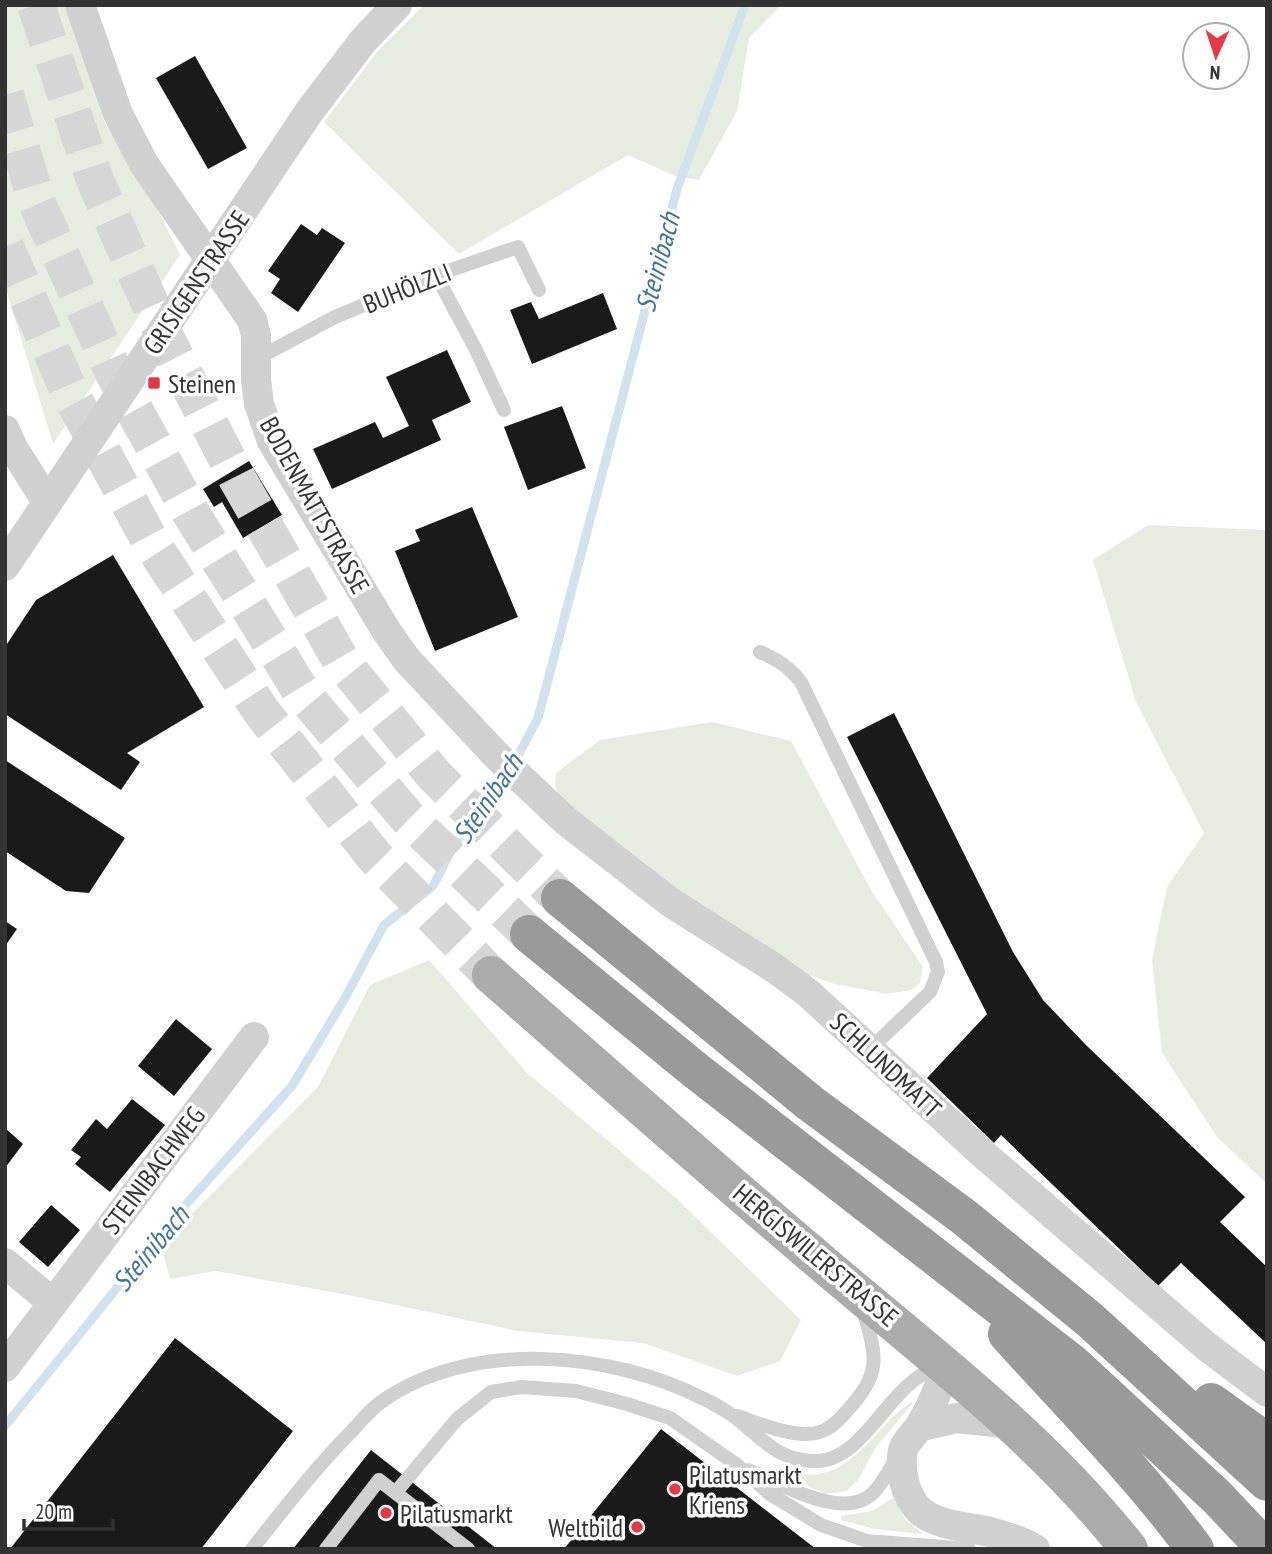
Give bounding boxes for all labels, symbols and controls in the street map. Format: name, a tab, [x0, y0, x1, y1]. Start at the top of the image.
north arrow	[1181, 21, 1251, 91]
text: N	[1209, 61, 1221, 85]
street label: GRISIGENSTRASSE	[136, 204, 256, 360]
water label: Steinibach	[626, 207, 688, 316]
street label: BUHÖLZLI	[358, 255, 456, 321]
place label: Steinen	[168, 367, 236, 400]
marker: Steinen	[146, 375, 162, 391]
street label: BODENMATTSTRASSE	[253, 411, 377, 599]
water label: Steinibach	[443, 744, 532, 850]
street label: SCHLUNDMATT	[824, 1005, 949, 1125]
street label: STEINIBACHWEG	[94, 1100, 212, 1240]
street label: HERGISWILERSTRASSE	[727, 1176, 905, 1334]
water label: Steinibach	[103, 1196, 198, 1299]
place label: Pilatusmarkt Kriens	[689, 1458, 802, 1521]
marker: Pilatusmarkt Kriens	[667, 1481, 683, 1497]
scale bar	[24, 1488, 114, 1532]
place label: Pilatusmarkt	[400, 1497, 513, 1530]
text: 20 m	[35, 1498, 72, 1525]
marker: Pilatusmarkt	[378, 1505, 394, 1521]
place label: Weltbild	[548, 1511, 623, 1544]
marker: Weltbild	[629, 1519, 645, 1535]

